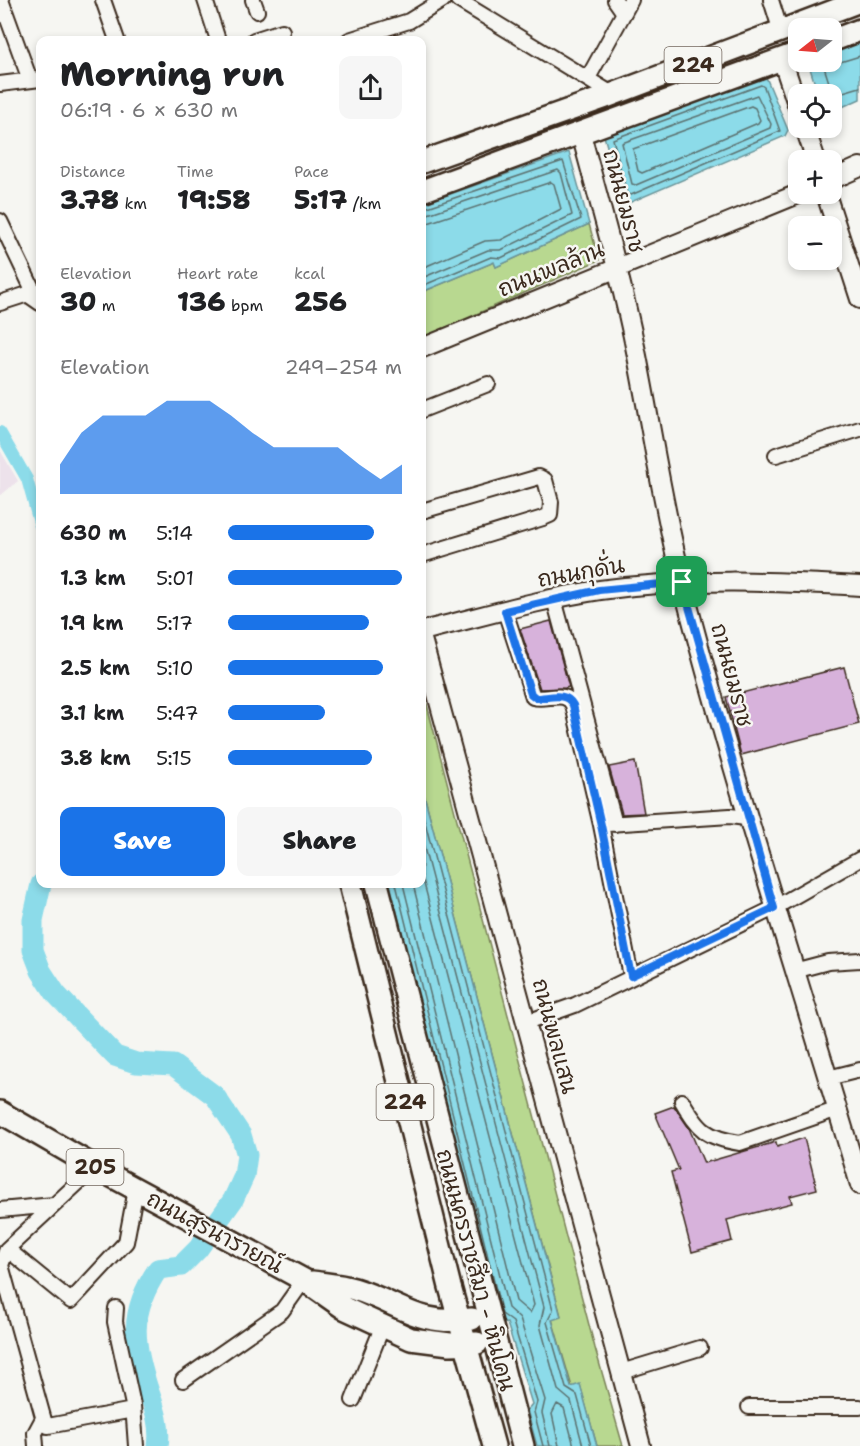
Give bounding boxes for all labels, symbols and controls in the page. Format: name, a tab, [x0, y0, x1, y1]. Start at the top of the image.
north arrow	[788, 18, 842, 72]
map controls	[788, 18, 842, 270]
road number: 224	[664, 47, 722, 83]
text: Morning run	[60, 52, 284, 97]
button: share	[339, 56, 402, 119]
button: locate	[788, 84, 842, 138]
text: 06:19 · 6 × 630 m	[60, 97, 238, 123]
street label: ถนนยมราช	[596, 146, 652, 256]
button: +	[788, 150, 842, 204]
text: Distance	[60, 161, 126, 182]
text: Time	[177, 161, 214, 182]
text: Pace	[294, 161, 329, 182]
text: 3.78	[60, 182, 119, 217]
text: 19:58	[177, 182, 250, 217]
text: 5:17	[294, 182, 347, 217]
text: km	[119, 193, 147, 214]
text: /km	[347, 193, 381, 214]
button: −	[788, 216, 842, 270]
street label: ถนนพลล้าน	[493, 234, 609, 304]
text: Elevation	[60, 263, 132, 284]
text: Heart rate	[177, 263, 259, 284]
text: kcal	[294, 263, 325, 284]
text: 30	[60, 284, 96, 319]
text: 136	[177, 284, 226, 319]
text: 256	[294, 284, 347, 319]
text: m	[96, 295, 116, 316]
text: bpm	[226, 295, 263, 316]
text: Elevation	[60, 354, 150, 380]
text: 249–254 m	[285, 354, 402, 380]
text: 630 m	[60, 520, 126, 546]
text: 5:14	[156, 520, 193, 546]
street label: ถนนกุดั่น	[534, 545, 628, 596]
pin	[656, 556, 707, 607]
text: 1.3 km	[60, 565, 126, 591]
text: 5:01	[156, 565, 194, 591]
icon: arrive	[665, 565, 698, 598]
text: 1.9 km	[60, 610, 123, 636]
text: 5:17	[156, 610, 193, 636]
street label: ถนนยมราช	[704, 620, 760, 730]
text: 2.5 km	[60, 655, 130, 681]
text: 5:10	[156, 655, 193, 681]
text: 3.1 km	[60, 700, 124, 726]
text: 5:47	[156, 700, 198, 726]
text: 3.8 km	[60, 745, 131, 771]
text: 5:15	[156, 745, 192, 771]
button: Save	[60, 807, 225, 876]
button: Share	[237, 807, 402, 876]
street label: ถนนพลแสน	[526, 975, 584, 1097]
road number: 224	[376, 1084, 434, 1120]
street label: ถนนนครราชสีมา - หินโคน	[430, 1146, 522, 1395]
road number: 205	[66, 1149, 124, 1185]
street label: ถนนสุรนารายณ์	[141, 1184, 289, 1282]

